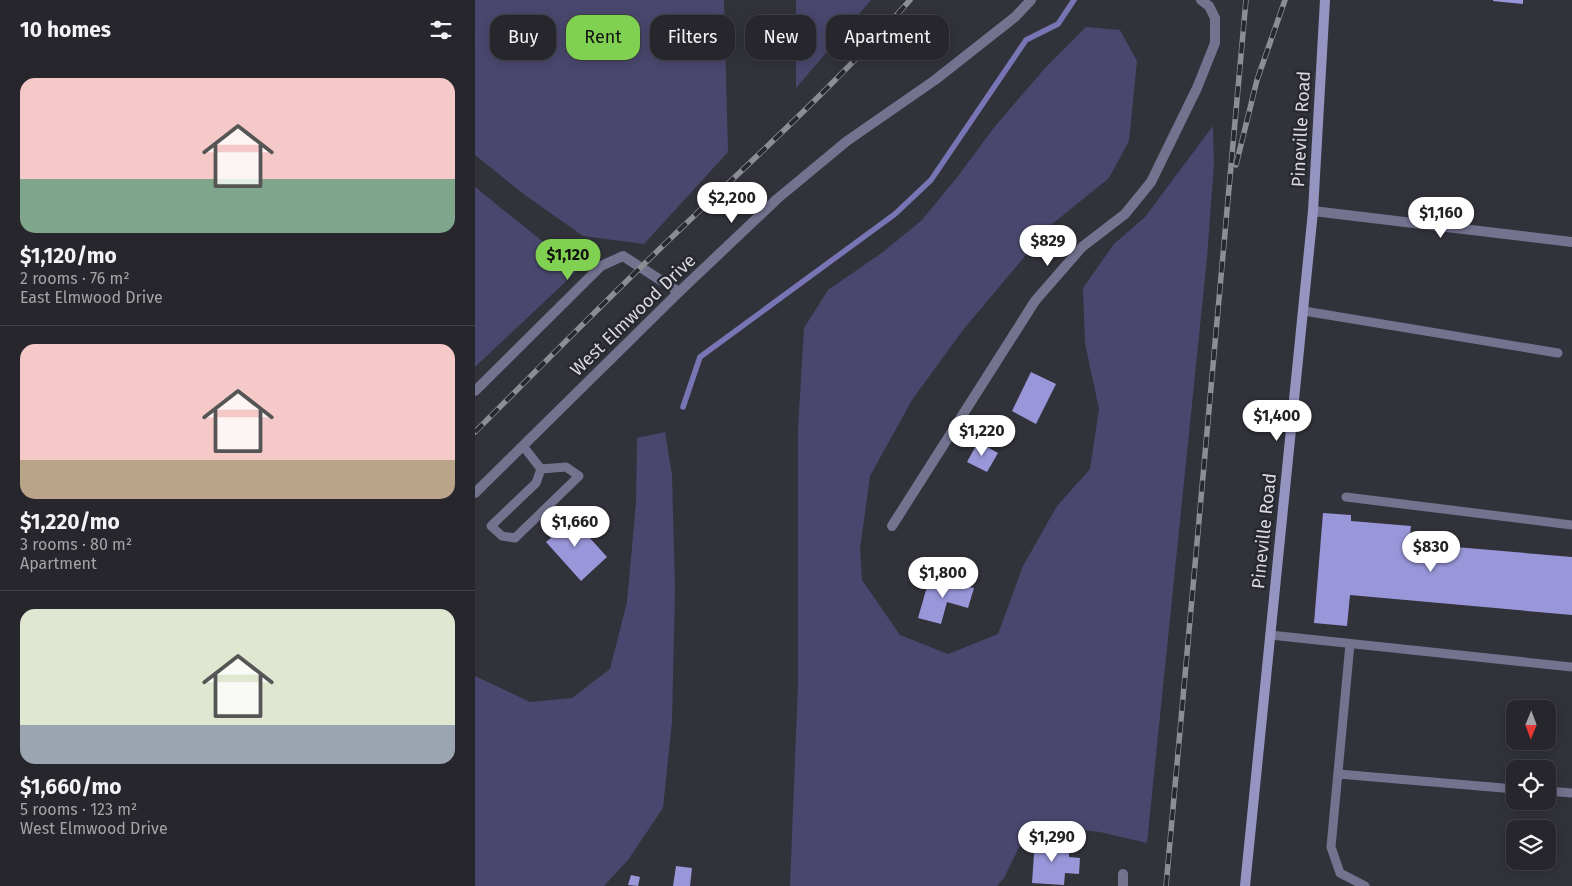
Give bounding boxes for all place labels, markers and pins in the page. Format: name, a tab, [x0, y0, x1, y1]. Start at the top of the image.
pin: $2,200	[691, 182, 773, 224]
pin: $1,160	[1400, 196, 1482, 239]
pin: $829	[1018, 224, 1078, 267]
pin: $1,120	[527, 238, 609, 281]
pin: $1,400	[1236, 400, 1318, 442]
pin: $1,220	[941, 414, 1023, 457]
pin: $1,660	[534, 506, 616, 548]
pin: $830	[1401, 530, 1461, 573]
pin: $1,800	[902, 556, 984, 599]
pin: $1,290	[1011, 820, 1093, 863]

